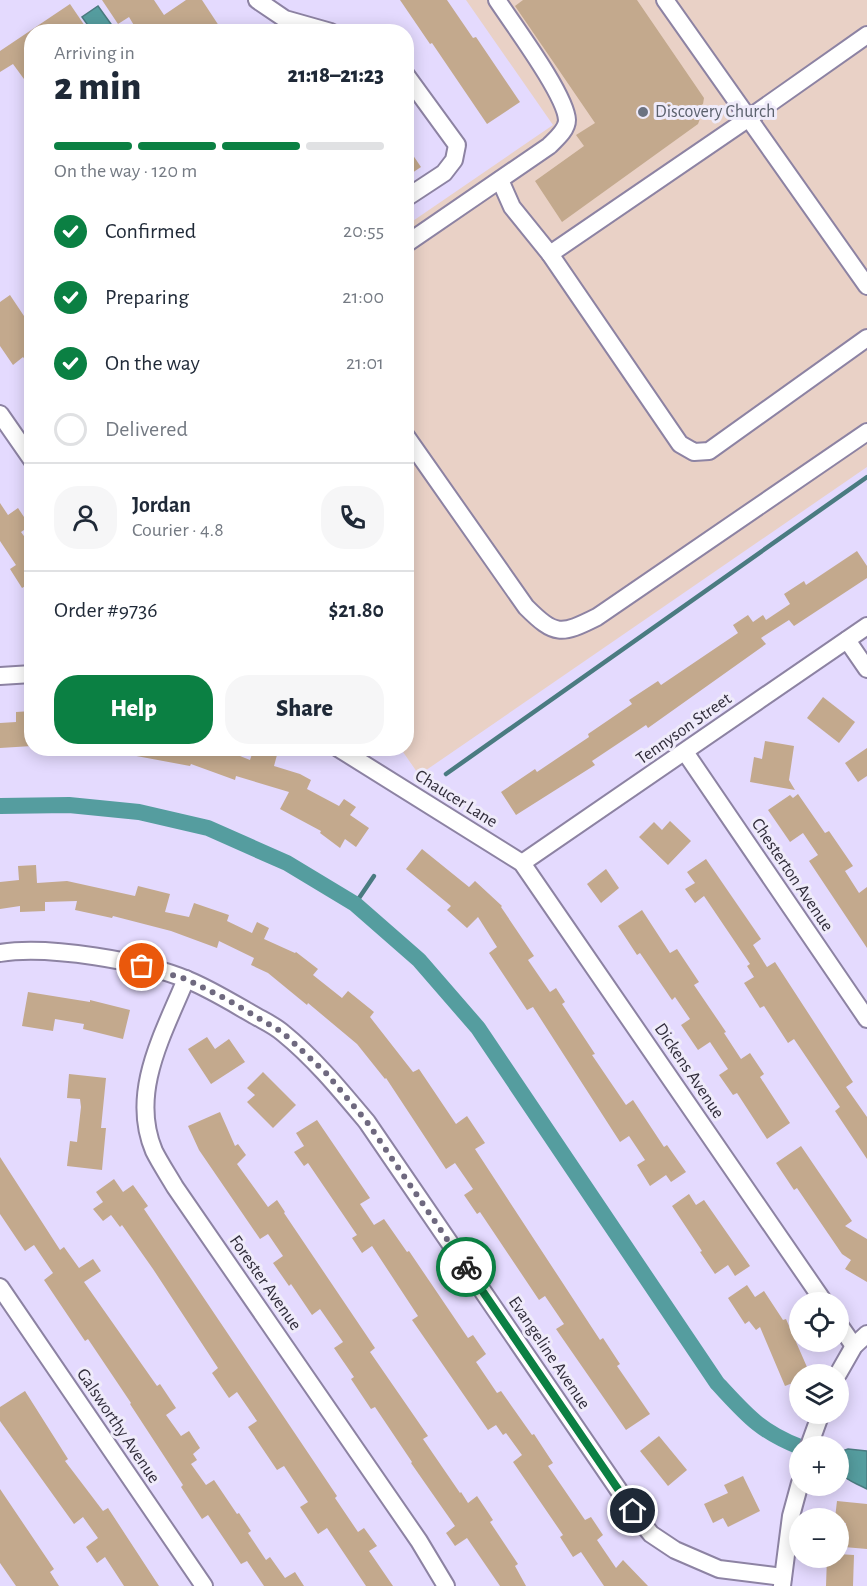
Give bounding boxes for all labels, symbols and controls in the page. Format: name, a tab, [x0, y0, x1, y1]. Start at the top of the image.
text: Arriving in	[54, 43, 135, 63]
text: 21:18–21:23	[287, 64, 384, 86]
text: 2 min	[54, 68, 141, 107]
place label: Discovery Church	[655, 103, 775, 121]
marker: Discovery Church	[636, 105, 650, 119]
text: On the way · 120 m	[54, 161, 197, 181]
icon: check	[54, 215, 87, 248]
text: Confirmed	[105, 220, 196, 242]
text: 20:55	[343, 221, 384, 241]
icon: check	[54, 281, 87, 314]
text: Preparing	[105, 286, 189, 308]
text: 21:00	[342, 287, 384, 307]
icon: check	[54, 347, 87, 380]
text: On the way	[105, 352, 200, 374]
text: 21:01	[346, 353, 384, 373]
text: Delivered	[105, 418, 188, 440]
button: person	[54, 486, 117, 549]
button: phone	[321, 486, 384, 549]
text: Jordan	[132, 494, 191, 516]
text: Courier · 4.8	[132, 520, 224, 540]
text: Order #9736	[54, 599, 158, 621]
text: $21.80	[328, 599, 384, 621]
button: Help	[54, 675, 213, 744]
button: Share	[225, 675, 384, 744]
street label: Tennyson Street	[633, 689, 735, 768]
street label: Chaucer Lane	[412, 767, 500, 831]
street label: Chesterton Avenue	[748, 815, 836, 935]
pin	[116, 940, 167, 991]
icon: bag	[125, 949, 158, 982]
street label: Dickens Avenue	[651, 1020, 727, 1122]
street label: Forester Avenue	[226, 1232, 304, 1334]
courier	[436, 1237, 496, 1297]
icon: bike	[450, 1251, 483, 1284]
map controls	[789, 1292, 849, 1568]
button: locate	[789, 1292, 849, 1352]
street label: Evangeline Avenue	[505, 1293, 593, 1413]
button: layers	[789, 1364, 849, 1424]
street label: Galsworthy Avenue	[73, 1365, 163, 1487]
button: +	[789, 1436, 849, 1496]
pin	[607, 1485, 658, 1536]
icon: home	[616, 1494, 649, 1527]
button: −	[789, 1508, 849, 1568]

